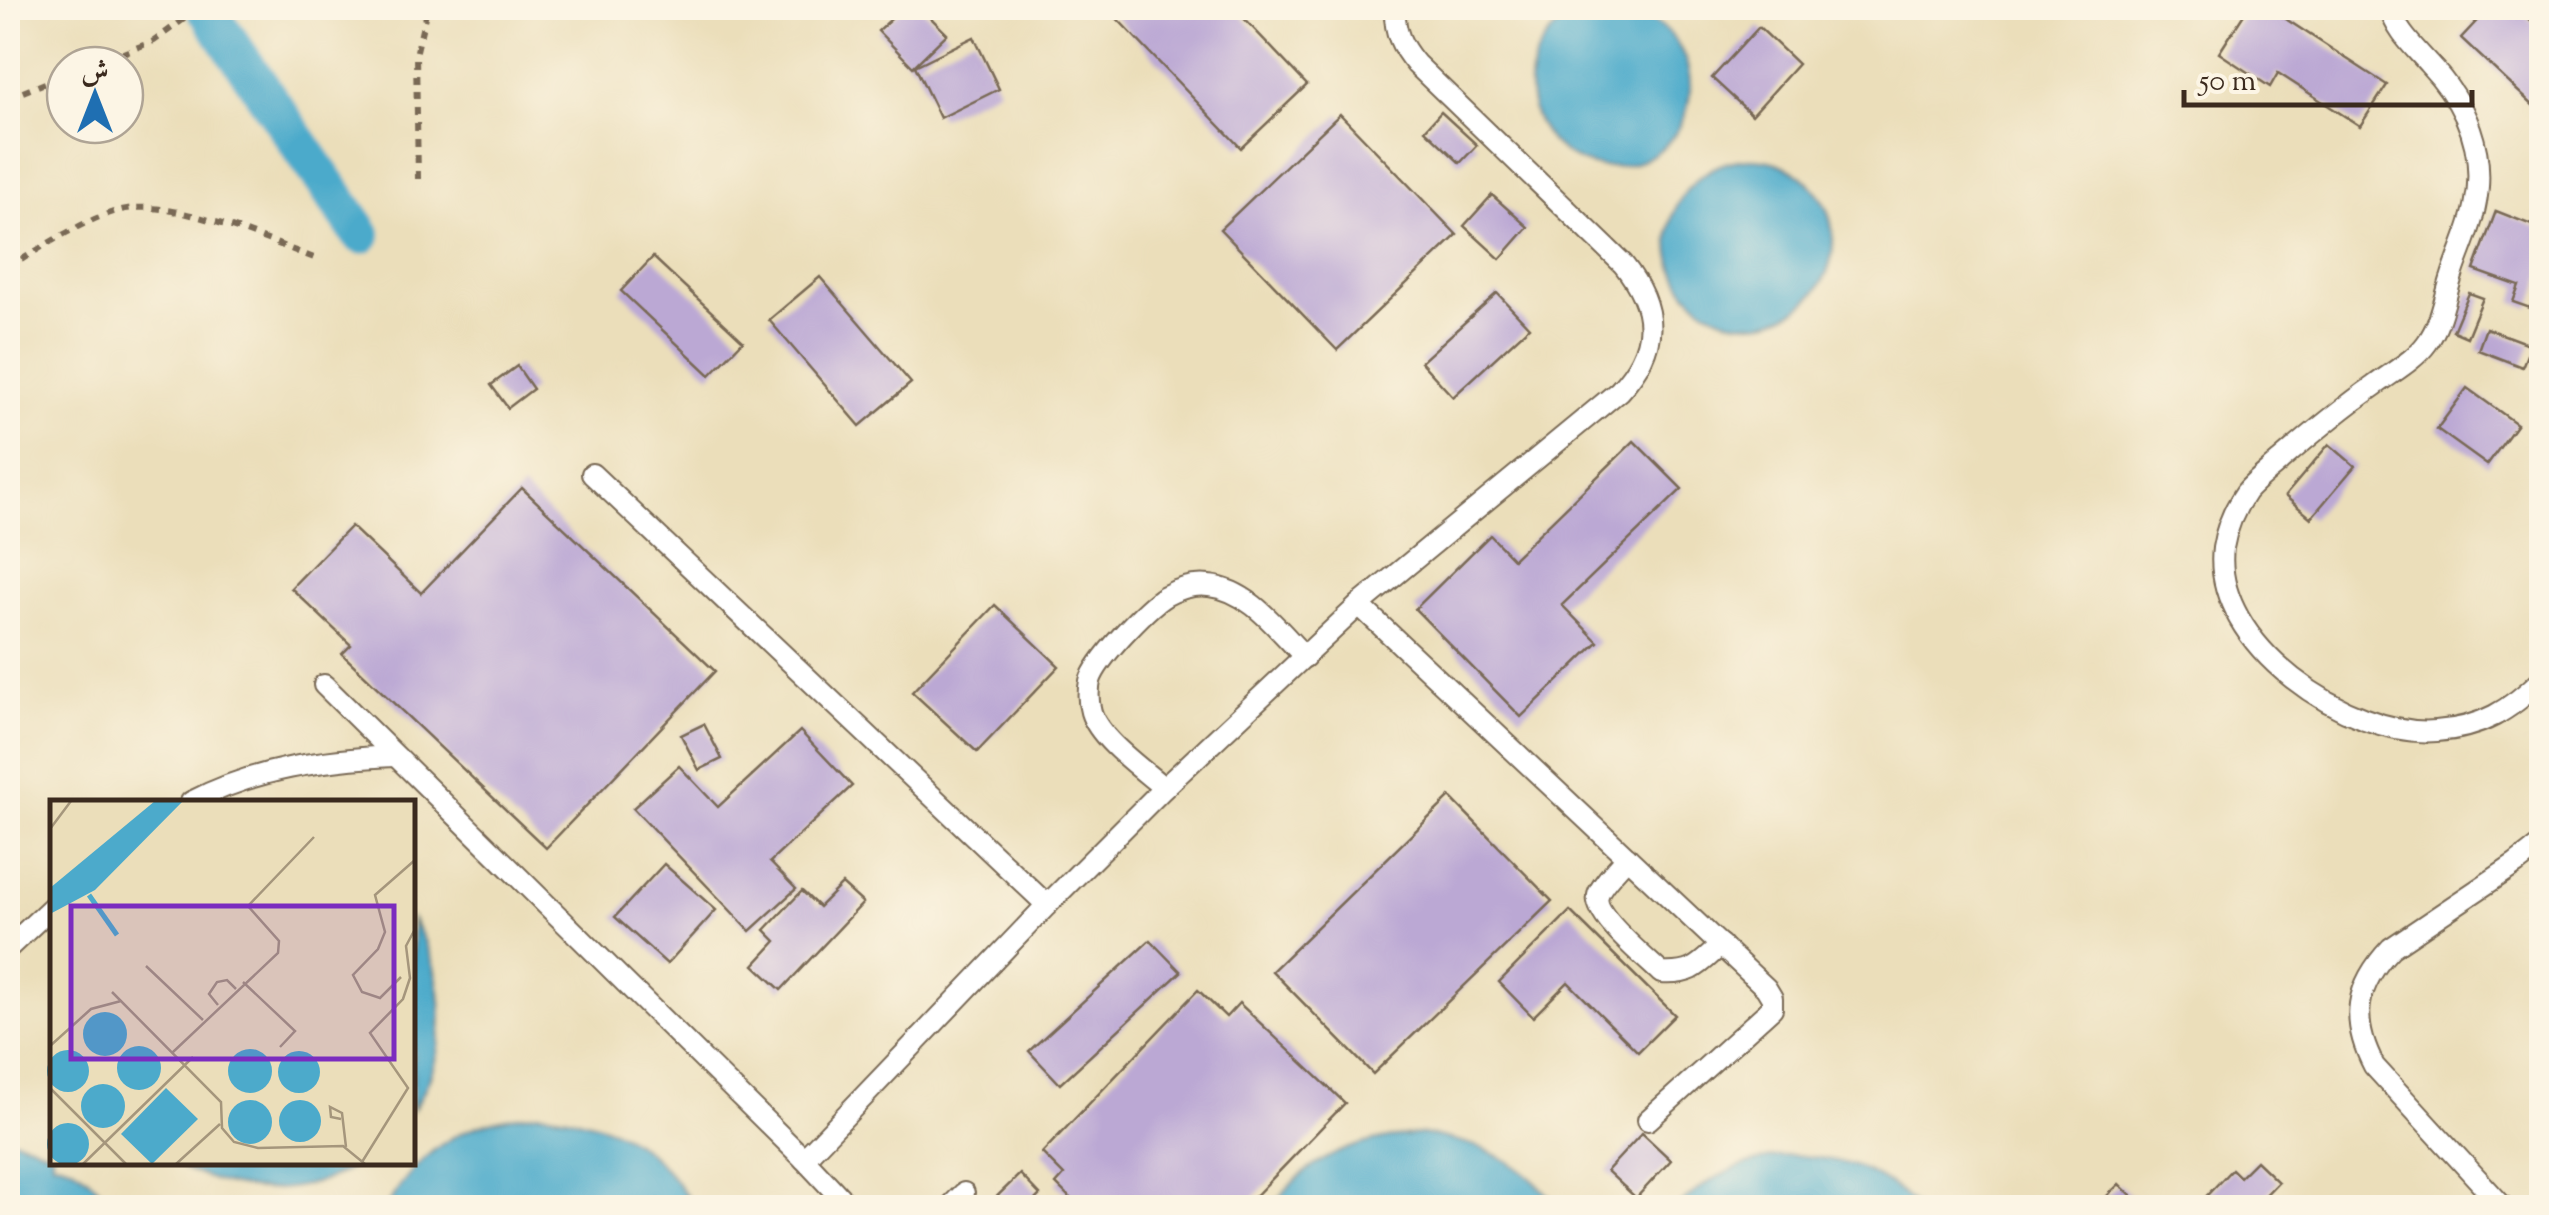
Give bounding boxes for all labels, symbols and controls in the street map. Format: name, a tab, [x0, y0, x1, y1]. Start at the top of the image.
north arrow	[45, 45, 145, 145]
scale bar	[2184, 45, 2472, 107]
text: ش	[81, 53, 109, 93]
text: 50 m	[2197, 61, 2257, 104]
inset map	[50, 800, 415, 1165]

